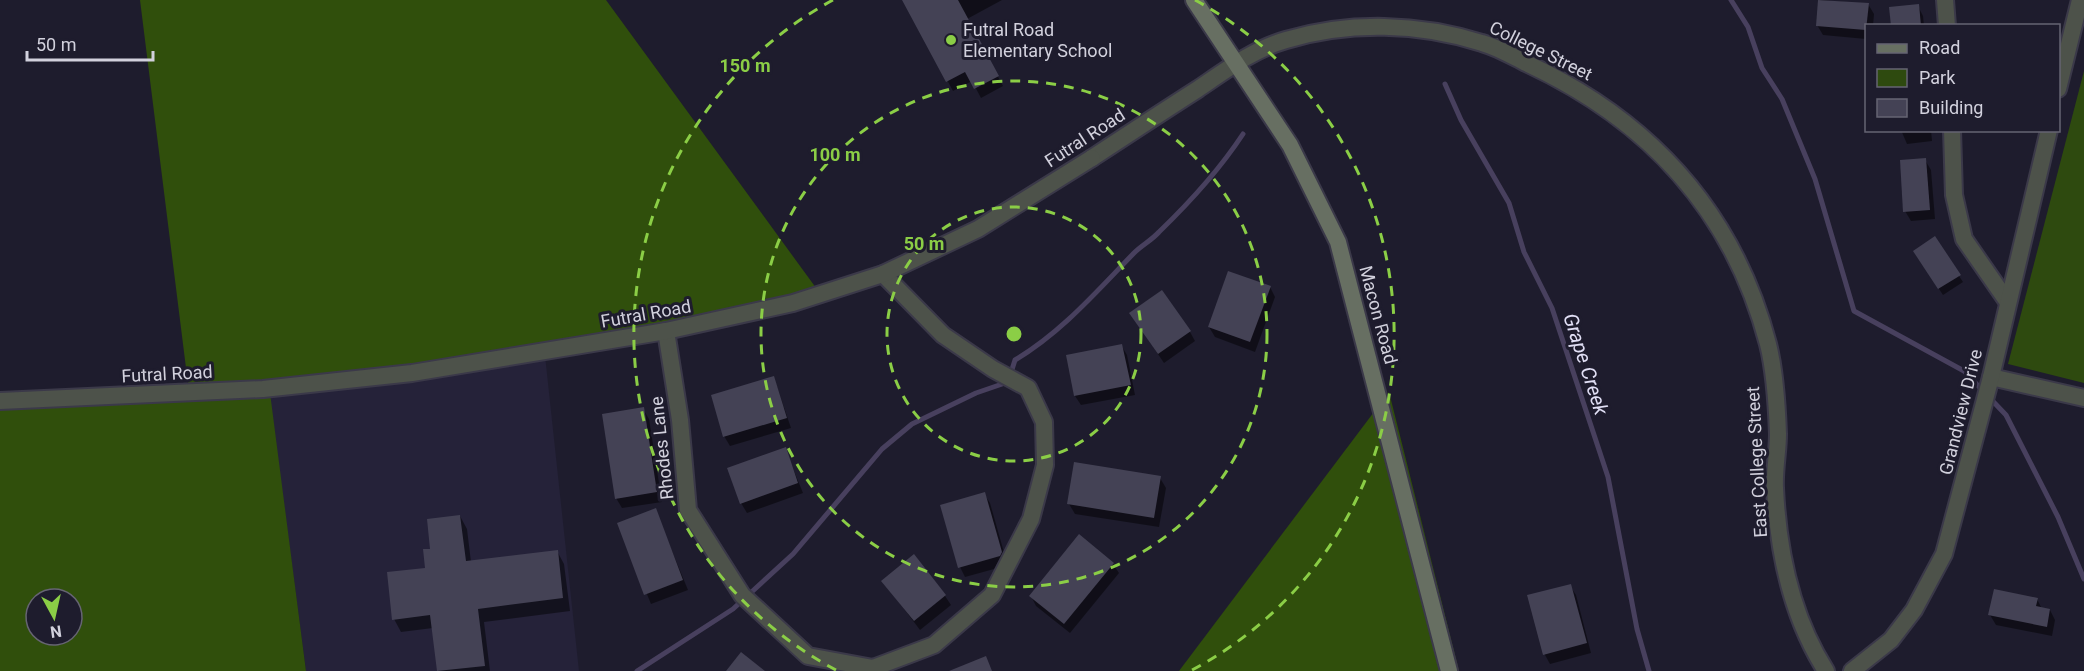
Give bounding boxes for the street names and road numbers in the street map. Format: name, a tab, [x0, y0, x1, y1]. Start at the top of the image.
street label: College Street	[1486, 17, 1596, 85]
street label: Futral Road	[1041, 104, 1129, 171]
street label: Macon Road	[1355, 263, 1402, 366]
street label: Futral Road	[599, 295, 693, 332]
street label: Grandview Drive	[1935, 347, 1986, 477]
street label: Futral Road	[121, 361, 213, 386]
street label: East College Street	[1742, 386, 1771, 538]
street label: Rhodes Lane	[646, 395, 677, 501]

